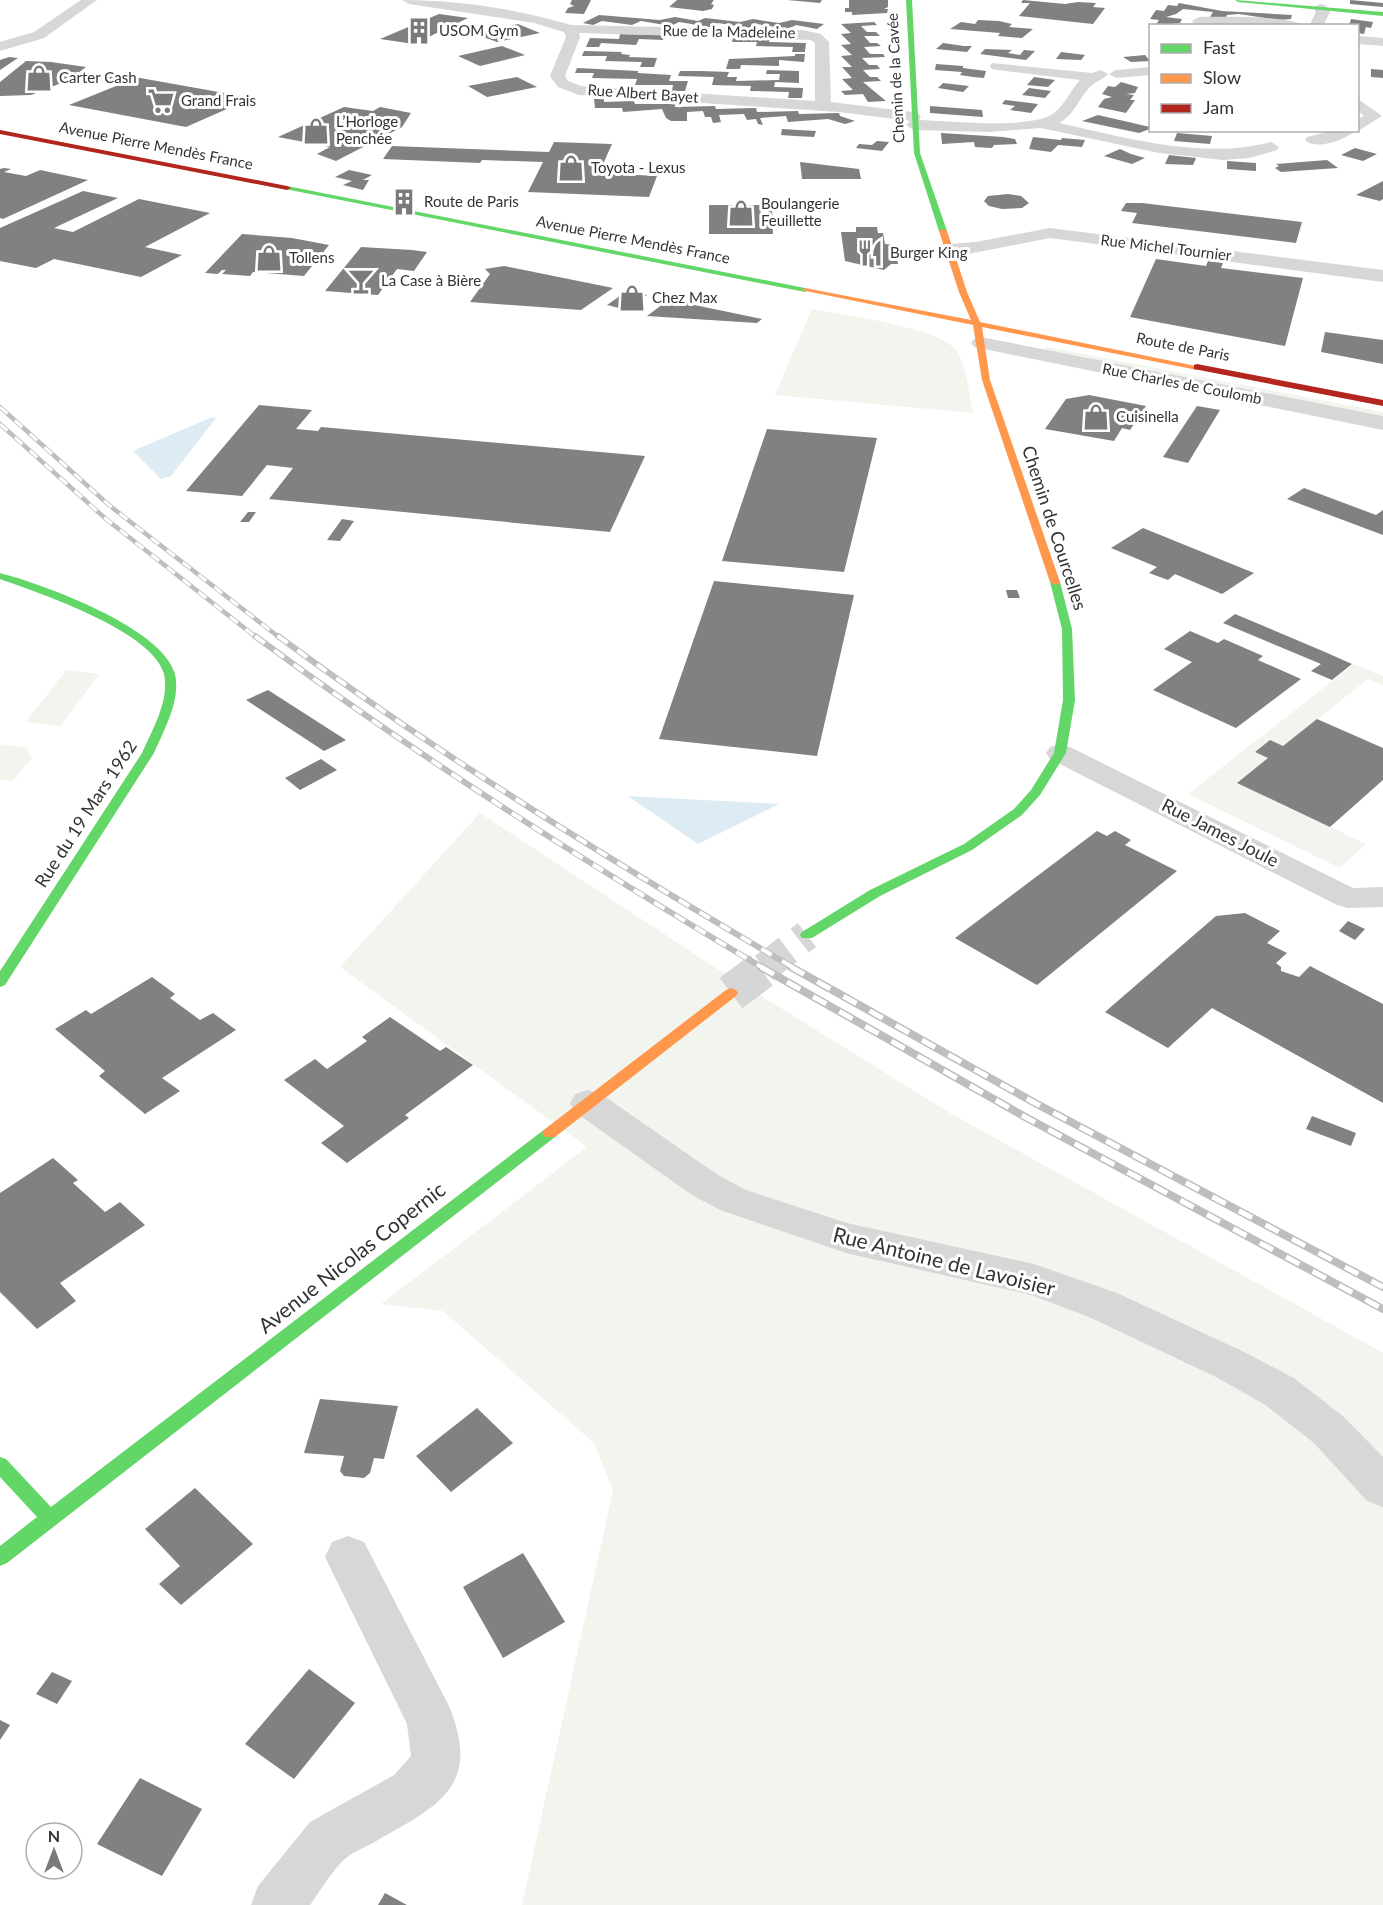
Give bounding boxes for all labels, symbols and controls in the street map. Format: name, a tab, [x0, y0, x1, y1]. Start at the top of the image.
street label: Chemin de la Cavée	[883, 13, 907, 144]
building icon: USOM Gym	[404, 16, 434, 46]
place label: USOM Gym	[439, 21, 519, 39]
street label: Rue de la Madeleine	[662, 21, 796, 41]
legend	[1149, 24, 1359, 132]
text: Fast	[1203, 36, 1236, 58]
shop icon: Carter Cash	[24, 63, 54, 93]
text: Slow	[1203, 66, 1241, 88]
place label: Carter Cash	[59, 68, 137, 86]
street label: Rue Albert Bayet	[587, 80, 700, 106]
supermarket icon: Grand Frais	[146, 86, 176, 116]
place label: Grand Frais	[181, 91, 256, 109]
text: Jam	[1203, 96, 1234, 118]
place label: L’Horloge Penchée	[336, 112, 398, 147]
shop icon: L’Horloge Penchée	[301, 116, 331, 146]
street label: Avenue Pierre Mendès France	[58, 117, 255, 173]
shop icon: Toyota - Lexus	[556, 153, 586, 183]
place label: Toyota - Lexus	[591, 158, 686, 176]
building icon: Route de Paris	[389, 187, 419, 217]
place label: Route de Paris	[424, 192, 519, 210]
place label: Boulangerie Feuillette	[761, 194, 839, 229]
shop icon: Boulangerie Feuillette	[726, 198, 756, 228]
street label: Avenue Pierre Mendès France	[535, 211, 732, 267]
street label: Rue Michel Tournier	[1100, 230, 1233, 264]
restaurant icon: Burger King	[855, 238, 885, 268]
shop icon: Tollens	[254, 243, 284, 273]
place label: Burger King	[890, 243, 968, 261]
place label: Tollens	[289, 248, 334, 266]
bar icon: La Case à Bière	[346, 266, 376, 296]
place label: La Case à Bière	[381, 271, 481, 289]
shop icon: Chez Max	[617, 283, 647, 313]
place label: Chez Max	[652, 288, 718, 306]
street label: Route de Paris	[1135, 328, 1231, 364]
street label: Rue Charles de Coulomb	[1101, 359, 1263, 407]
shop icon: Cuisinella	[1081, 402, 1111, 432]
place label: Cuisinella	[1116, 407, 1179, 425]
street label: Chemin de Courcelles	[1018, 443, 1092, 613]
street label: Rue du 19 Mars 1962	[29, 736, 141, 891]
street label: Rue James Joule	[1158, 793, 1283, 871]
street label: Avenue Nicolas Copernic	[253, 1176, 450, 1338]
street label: Rue Antoine de Lavoisier	[831, 1221, 1058, 1300]
north arrow	[24, 1821, 84, 1881]
text: N	[48, 1826, 60, 1845]

